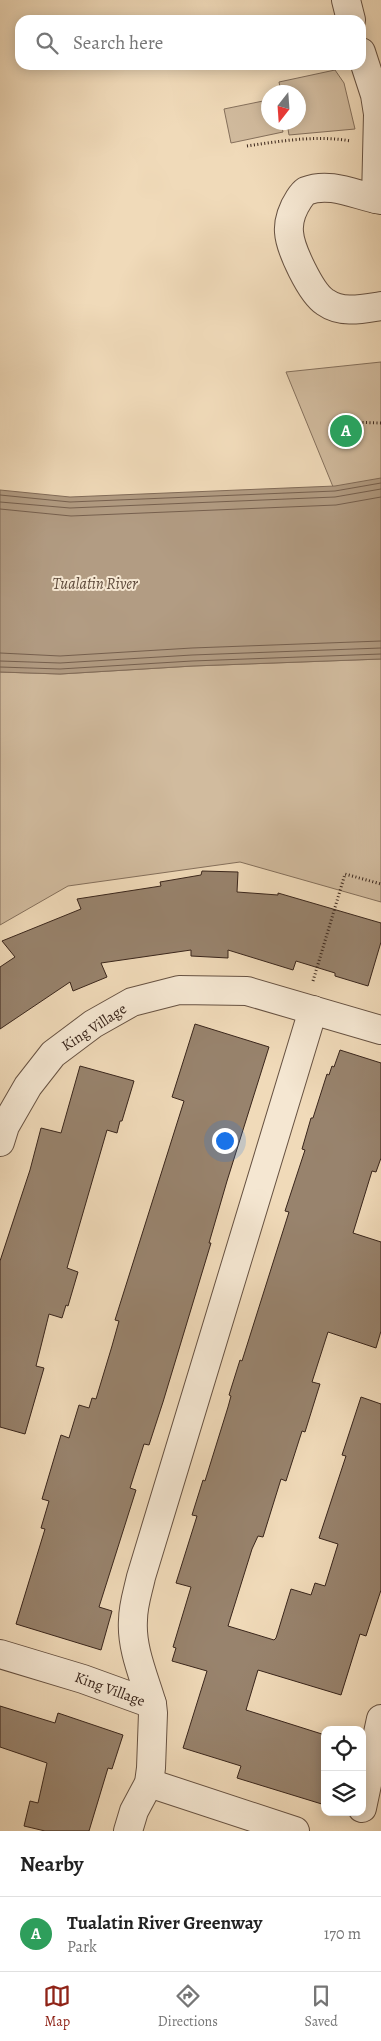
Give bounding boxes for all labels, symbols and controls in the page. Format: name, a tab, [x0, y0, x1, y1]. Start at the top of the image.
search box	[15, 15, 366, 70]
icon: search	[33, 29, 61, 57]
text: Search here	[73, 30, 163, 56]
north arrow	[261, 85, 306, 130]
pin: A	[330, 412, 362, 450]
water label: Tualatin River	[52, 573, 138, 595]
street label: King Village	[58, 998, 131, 1055]
your location	[212, 1128, 238, 1154]
street label: King Village	[72, 1667, 148, 1711]
map controls	[321, 1726, 366, 1816]
button: locate	[321, 1726, 366, 1771]
button: layers	[321, 1771, 366, 1816]
text: Nearby	[20, 1850, 83, 1878]
text: Tualatin River Greenway	[67, 1910, 262, 1936]
text: A	[31, 1923, 41, 1945]
text: 170 m	[324, 1923, 361, 1945]
text: Park	[67, 1936, 97, 1958]
tab: Map	[43, 1982, 71, 2031]
tab: Directions	[158, 1982, 218, 2031]
tab: Saved	[305, 1982, 338, 2031]

